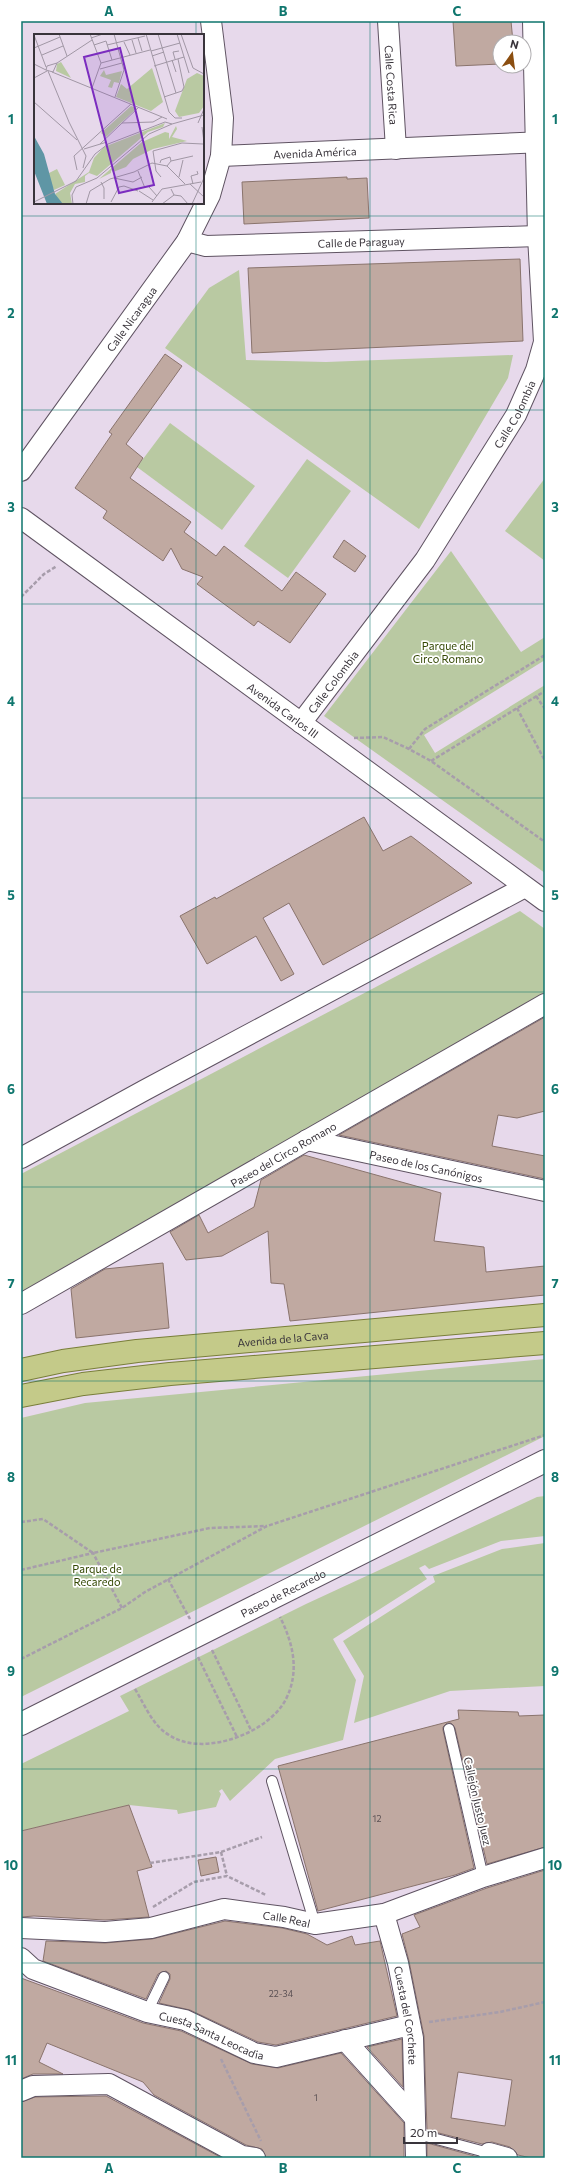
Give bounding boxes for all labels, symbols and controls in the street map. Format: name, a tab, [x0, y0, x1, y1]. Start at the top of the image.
text: A	[104, 3, 114, 19]
text: B	[279, 3, 288, 19]
text: C	[453, 3, 462, 19]
inset map	[34, 34, 204, 204]
north arrow	[492, 34, 532, 74]
text: N	[509, 37, 520, 51]
street label: Calle Costa Rica	[383, 45, 401, 125]
text: 1	[8, 111, 14, 127]
text: 1	[552, 111, 558, 127]
street label: Avenida América	[273, 144, 357, 160]
street label: Calle de Paraguay	[317, 234, 405, 249]
street label: Calle Nicaragua	[103, 283, 159, 354]
text: 2	[7, 305, 15, 321]
text: 2	[551, 305, 559, 321]
street label: Calle Colombia	[491, 378, 537, 450]
text: 3	[7, 499, 15, 515]
text: 3	[551, 499, 559, 515]
park label: Parque del Circo Romano	[413, 639, 484, 665]
street label: Calle Colombia	[305, 648, 360, 715]
street label: Avenida Carlos III	[245, 679, 322, 740]
text: 4	[7, 693, 15, 709]
text: 4	[551, 693, 559, 709]
text: 5	[7, 887, 15, 903]
text: 5	[551, 887, 559, 903]
text: 6	[7, 1081, 15, 1097]
text: 6	[551, 1081, 559, 1097]
street label: Paseo del Circo Romano	[228, 1118, 339, 1189]
street label: Paseo de los Canónigos	[368, 1147, 484, 1184]
text: 7	[7, 1275, 15, 1291]
text: 7	[551, 1275, 559, 1291]
street label: Avenida de la Cava	[237, 1328, 329, 1349]
text: 8	[7, 1469, 15, 1485]
text: 8	[551, 1469, 559, 1485]
park label: Parque de Recaredo	[72, 1562, 122, 1588]
street label: Paseo de Recaredo	[238, 1566, 328, 1619]
text: 9	[7, 1663, 15, 1679]
text: 9	[551, 1663, 559, 1679]
street label: Callejón Justo Juez	[461, 1755, 495, 1847]
house number: 12	[373, 1813, 381, 1824]
text: 10	[4, 1857, 19, 1873]
text: 10	[548, 1857, 563, 1873]
street label: Calle Real	[262, 1908, 312, 1929]
street label: Cuesta del Corchete	[392, 1965, 420, 2065]
house number: 22-34	[269, 1988, 294, 1999]
street label: Cuesta Santa Leocadia	[158, 2008, 265, 2061]
text: 11	[5, 2052, 17, 2068]
text: 11	[549, 2052, 561, 2068]
house number: 1	[314, 2092, 318, 2103]
scale bar	[404, 2119, 457, 2145]
text: 20 m	[410, 2125, 437, 2139]
text: A	[104, 2160, 114, 2176]
text: B	[279, 2160, 288, 2176]
text: C	[453, 2160, 462, 2176]

